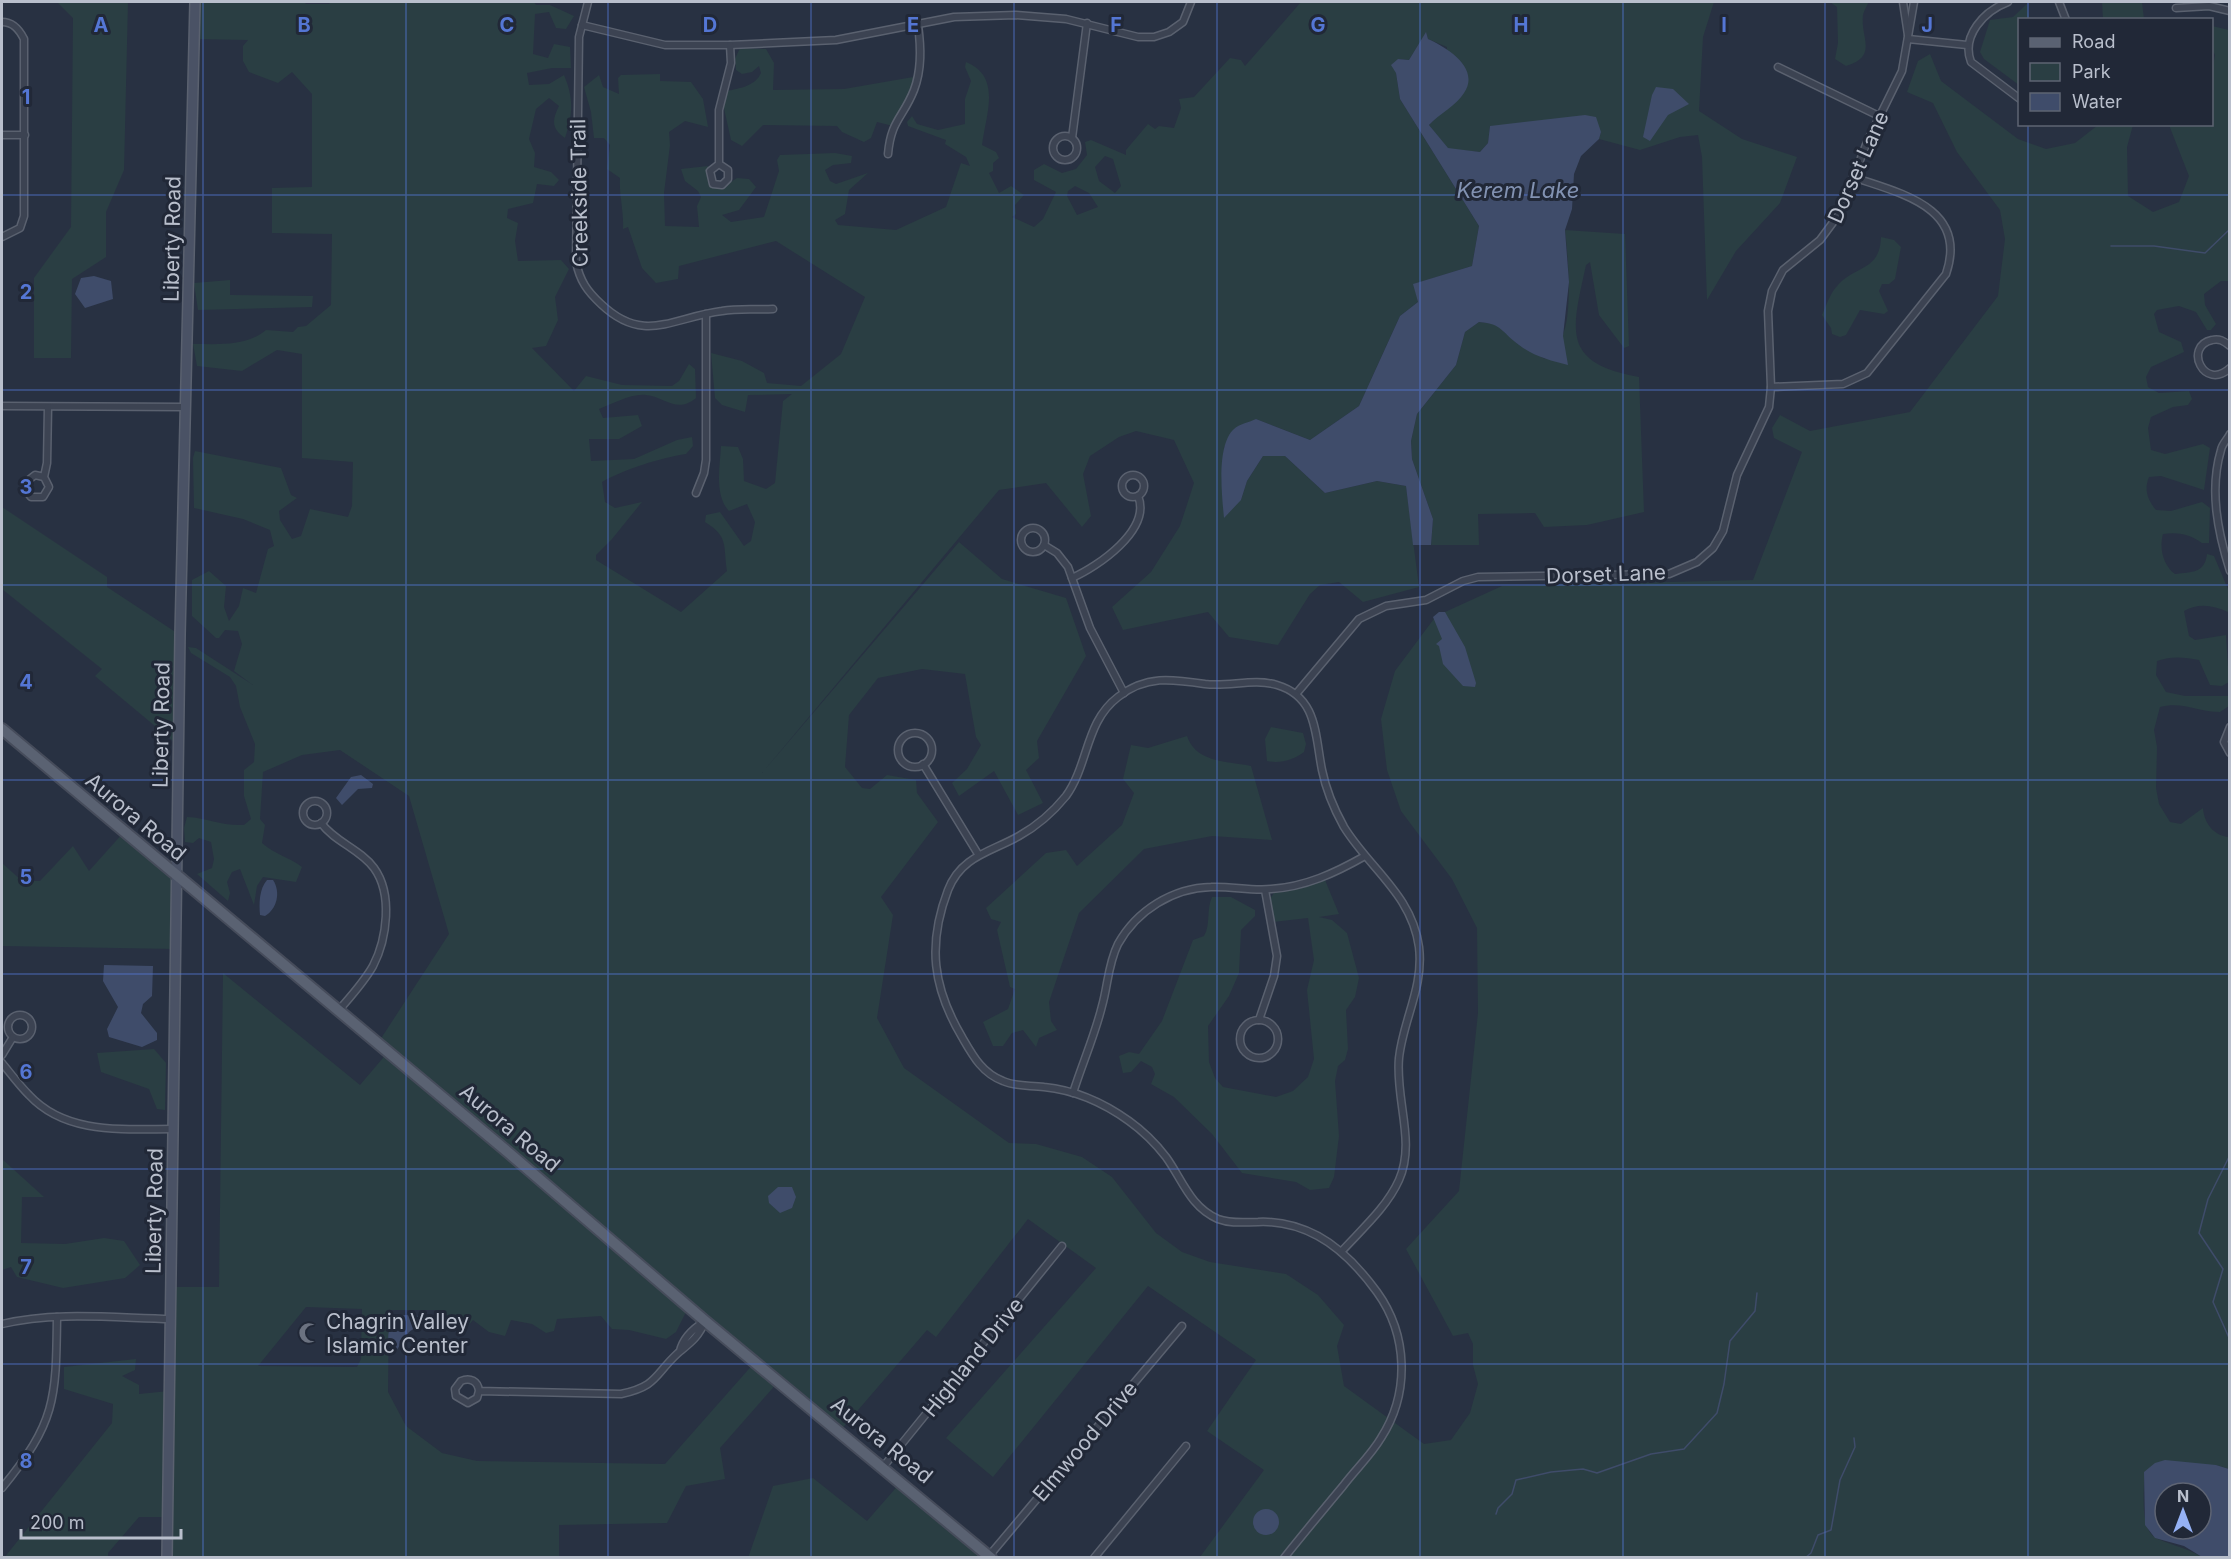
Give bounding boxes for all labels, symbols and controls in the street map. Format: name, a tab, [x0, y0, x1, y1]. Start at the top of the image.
text: A	[94, 13, 109, 37]
text: B	[297, 13, 311, 37]
text: C	[500, 13, 514, 37]
text: D	[703, 13, 717, 37]
text: E	[907, 13, 919, 37]
text: F	[1110, 13, 1122, 37]
text: G	[1310, 13, 1326, 37]
text: H	[1514, 13, 1528, 37]
text: I	[1721, 13, 1727, 37]
text: J	[1921, 13, 1933, 37]
legend	[2018, 18, 2213, 126]
text: Road	[2072, 31, 2115, 52]
text: Park	[2072, 61, 2111, 82]
text: 1	[22, 85, 30, 109]
text: Water	[2072, 91, 2122, 112]
street label: Dorset Lane	[1822, 107, 1894, 227]
street label: Creekside Trail	[565, 119, 593, 267]
street label: Liberty Road	[158, 176, 186, 302]
water label: Kerem Lake	[1457, 177, 1579, 203]
text: 2	[20, 280, 32, 304]
text: 3	[20, 475, 32, 499]
street label: Dorset Lane	[1546, 559, 1666, 589]
street label: Liberty Road	[147, 662, 175, 788]
text: 4	[19, 670, 33, 694]
street label: Aurora Road	[81, 768, 191, 866]
text: 5	[20, 865, 32, 889]
text: 6	[20, 1060, 33, 1084]
street label: Aurora Road	[455, 1079, 565, 1177]
street label: Liberty Road	[140, 1148, 168, 1274]
text: 7	[20, 1255, 32, 1279]
street label: Highland Drive	[917, 1292, 1029, 1422]
place label: Chagrin Valley Islamic Center	[326, 1309, 469, 1358]
mosque icon: Chagrin Valley Islamic Center	[297, 1321, 321, 1345]
street label: Elmwood Drive	[1028, 1376, 1142, 1506]
street label: Aurora Road	[826, 1391, 938, 1489]
text: 8	[19, 1449, 33, 1473]
north arrow	[2153, 1481, 2213, 1541]
text: N	[2177, 1486, 2189, 1506]
scale bar	[21, 1502, 182, 1540]
text: 200 m	[30, 1512, 85, 1533]

